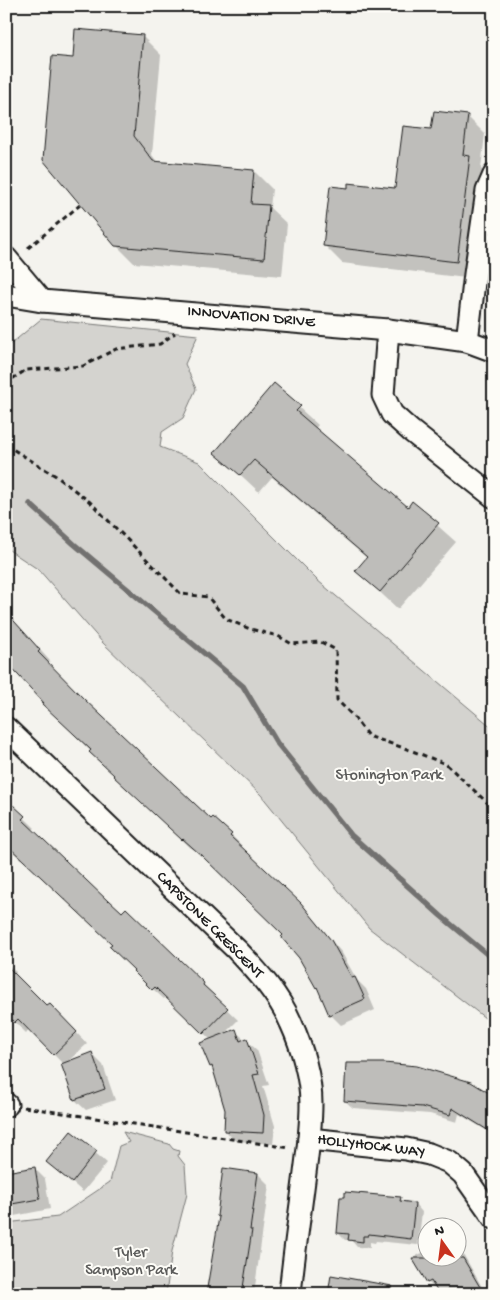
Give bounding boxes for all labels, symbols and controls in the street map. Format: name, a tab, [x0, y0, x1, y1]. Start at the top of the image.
street label: INNOVATION DRIVE	[186, 303, 317, 333]
park label: Stonington Park	[336, 767, 444, 786]
street label: CAPSTONE CRESCENT	[151, 868, 267, 984]
street label: HOLLYHOCK WAY	[316, 1131, 426, 1163]
north arrow	[418, 1218, 468, 1268]
text: N	[433, 1222, 446, 1241]
park label: Tyler Sampson Park	[85, 1244, 179, 1281]

